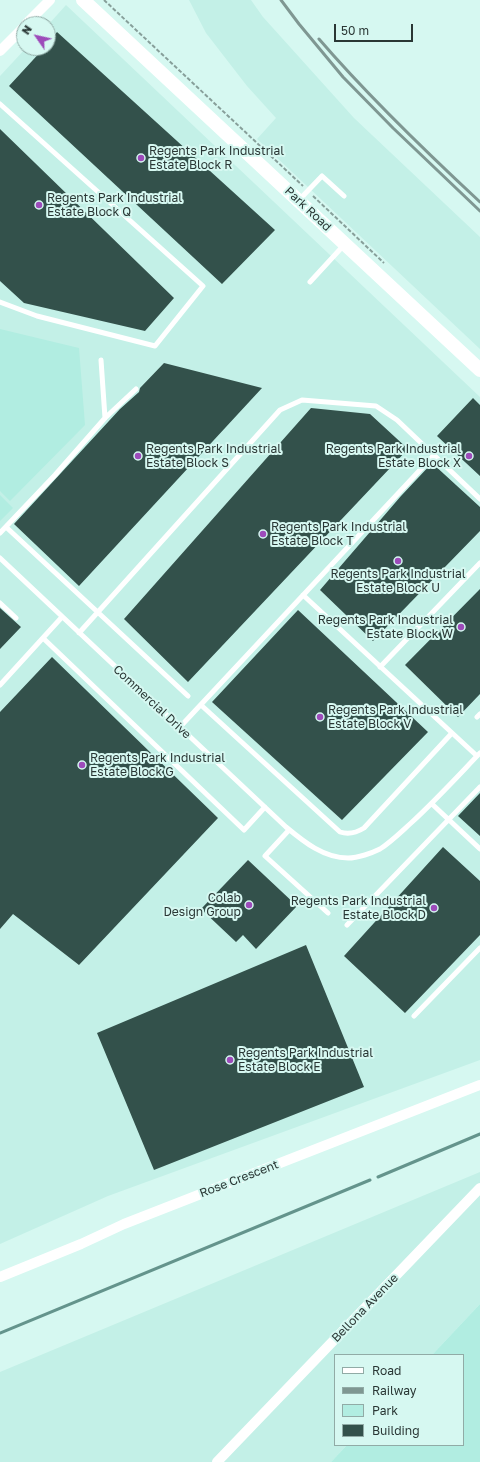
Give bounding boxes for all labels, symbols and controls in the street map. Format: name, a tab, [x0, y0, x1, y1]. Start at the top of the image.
north arrow	[16, 16, 56, 56]
scale bar	[336, 16, 415, 42]
text: N	[19, 22, 34, 37]
text: 50 m	[341, 23, 369, 38]
place label: Regents Park Industrial Estate Block R	[149, 144, 284, 172]
marker: Regents Park Industrial Estate Block R	[136, 153, 146, 163]
street label: Park Road	[282, 184, 334, 234]
place label: Regents Park Industrial Estate Block Q	[47, 191, 182, 219]
marker: Regents Park Industrial Estate Block Q	[34, 200, 44, 210]
place label: Regents Park Industrial Estate Block S	[146, 442, 281, 470]
place label: Regents Park Industrial Estate Block X	[326, 442, 461, 470]
marker: Regents Park Industrial Estate Block S	[133, 451, 143, 461]
marker: Regents Park Industrial Estate Block X	[464, 451, 474, 461]
place label: Regents Park Industrial Estate Block T	[271, 520, 406, 548]
marker: Regents Park Industrial Estate Block T	[258, 529, 268, 539]
marker: Regents Park Industrial Estate Block U	[393, 556, 403, 566]
place label: Regents Park Industrial Estate Block U	[330, 567, 466, 595]
place label: Regents Park Industrial Estate Block W	[318, 613, 453, 641]
marker: Regents Park Industrial Estate Block W	[456, 622, 466, 632]
street label: Commercial Drive	[110, 662, 194, 742]
place label: Regents Park Industrial Estate Block V	[328, 703, 463, 731]
marker: Regents Park Industrial Estate Block V	[315, 712, 325, 722]
place label: Regents Park Industrial Estate Block G	[90, 751, 225, 779]
marker: Regents Park Industrial Estate Block G	[77, 760, 87, 770]
place label: Colab Design Group	[163, 891, 241, 919]
place label: Regents Park Industrial Estate Block D	[291, 894, 426, 922]
marker: Colab Design Group	[244, 900, 254, 910]
marker: Regents Park Industrial Estate Block D	[429, 903, 439, 913]
place label: Regents Park Industrial Estate Block E	[238, 1046, 373, 1074]
marker: Regents Park Industrial Estate Block E	[225, 1055, 235, 1065]
street label: Rose Crescent	[198, 1157, 280, 1201]
street label: Bellona Avenue	[329, 1271, 401, 1345]
legend	[334, 1354, 464, 1446]
text: Road	[372, 1363, 401, 1378]
text: Railway	[372, 1383, 417, 1398]
text: Park	[372, 1403, 398, 1418]
text: Building	[372, 1423, 420, 1438]

